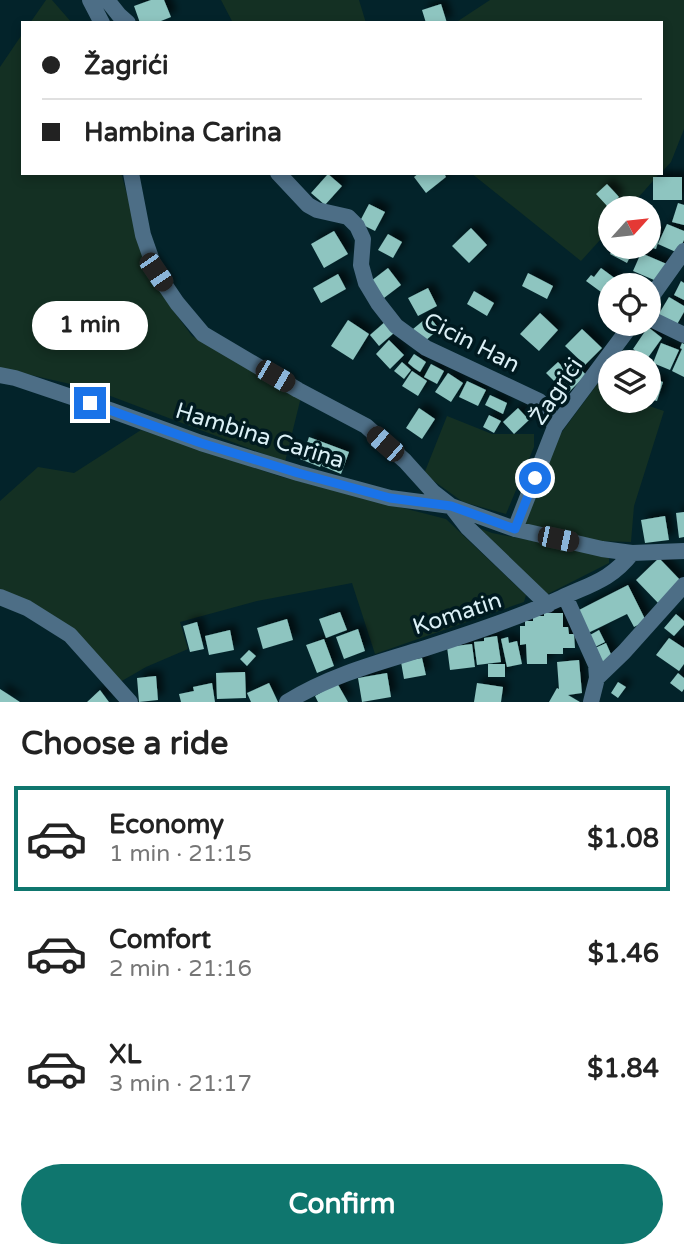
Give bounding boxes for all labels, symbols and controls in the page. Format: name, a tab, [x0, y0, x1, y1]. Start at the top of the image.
text: Žagrići	[84, 50, 168, 81]
text: Hambina Carina	[84, 117, 282, 148]
north arrow	[598, 196, 662, 259]
map controls	[598, 196, 661, 413]
car	[136, 249, 177, 295]
button: locate	[598, 273, 661, 336]
callout: 1 min	[32, 302, 148, 350]
street label: Cicin Han	[419, 307, 524, 379]
text: 1 min	[59, 311, 121, 339]
button: layers	[598, 350, 661, 413]
street label: Žagrići	[524, 353, 589, 430]
car	[252, 356, 299, 396]
route end	[74, 387, 106, 419]
street label: Hambina Carina	[172, 397, 347, 475]
car	[363, 422, 408, 466]
route start	[519, 462, 551, 494]
car	[536, 524, 581, 554]
street label: Komatin	[409, 586, 505, 641]
text: Choose a ride	[21, 725, 228, 763]
icon: car	[25, 807, 88, 870]
text: Economy	[109, 809, 224, 840]
text: $1.08	[587, 823, 659, 854]
text: 1 min · 21:15	[109, 840, 252, 868]
icon: car	[25, 922, 88, 985]
text: Comfort	[109, 924, 211, 955]
text: $1.46	[588, 938, 659, 969]
text: 2 min · 21:16	[109, 955, 252, 983]
icon: car	[25, 1037, 88, 1100]
text: XL	[109, 1039, 141, 1070]
text: $1.84	[587, 1053, 659, 1084]
text: 3 min · 21:17	[109, 1070, 252, 1098]
button: Confirm	[21, 1164, 663, 1244]

